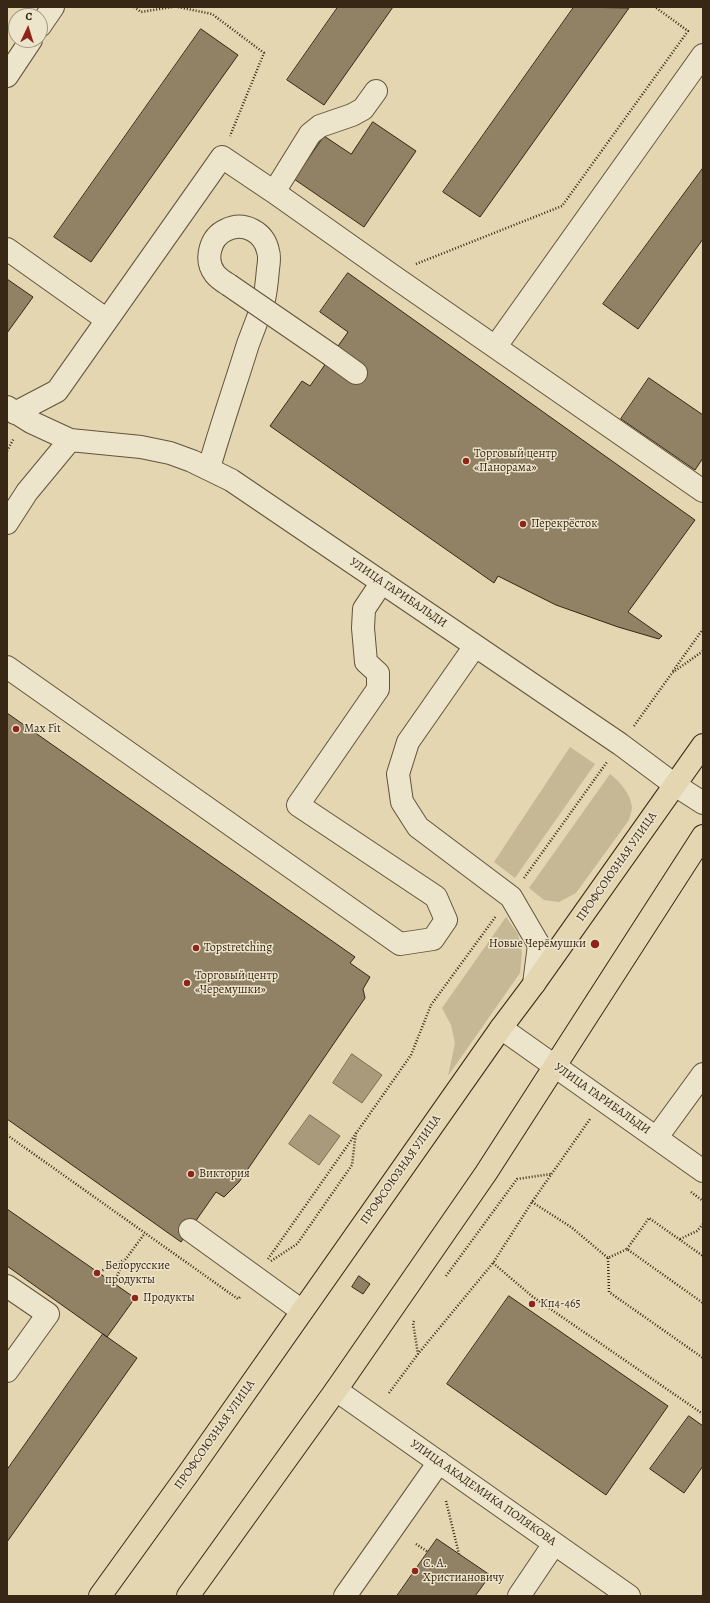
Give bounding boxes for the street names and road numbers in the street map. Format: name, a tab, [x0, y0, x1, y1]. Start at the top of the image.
street label: УЛИЦА ГАРИБАЛЬДИ	[347, 555, 449, 631]
street label: ПРОФСОЮЗНАЯ УЛИЦА	[574, 810, 660, 924]
street label: УЛИЦА ГАРИБАЛЬДИ	[551, 1060, 653, 1138]
street label: ПРОФСОЮЗНАЯ УЛИЦА	[358, 1113, 444, 1227]
street label: ПРОФСОЮЗНАЯ УЛИЦА	[172, 1378, 258, 1492]
street label: УЛИЦА АКАДЕМИКА ПОЛЯКОВА	[407, 1437, 559, 1549]

